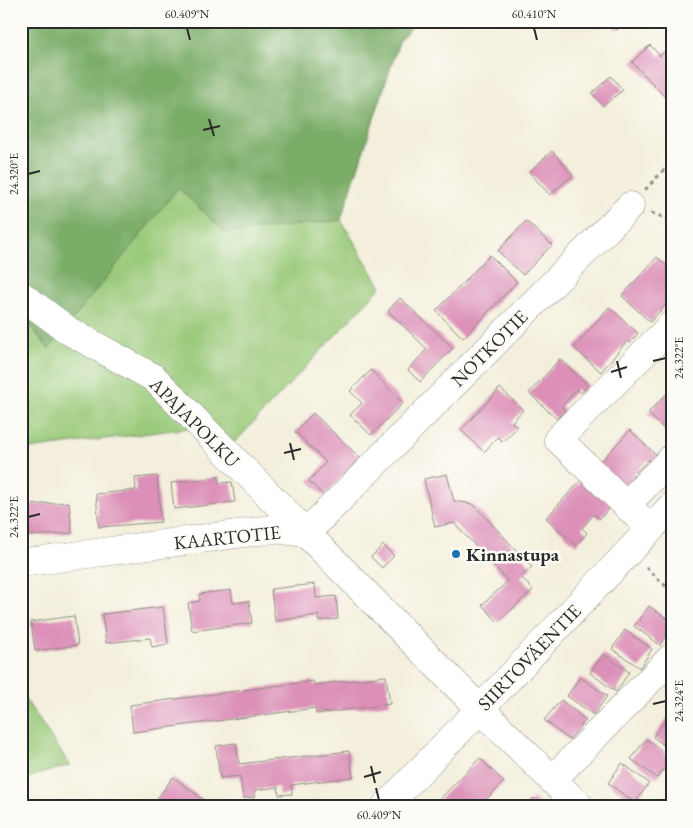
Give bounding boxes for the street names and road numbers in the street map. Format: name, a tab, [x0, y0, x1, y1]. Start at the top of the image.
street label: NOTKOTIE	[446, 304, 533, 392]
street label: APAJAPOLKU	[143, 371, 245, 473]
street label: KAARTOTIE	[172, 519, 282, 556]
street label: SIIRTOVÄENTIE	[472, 599, 587, 716]

